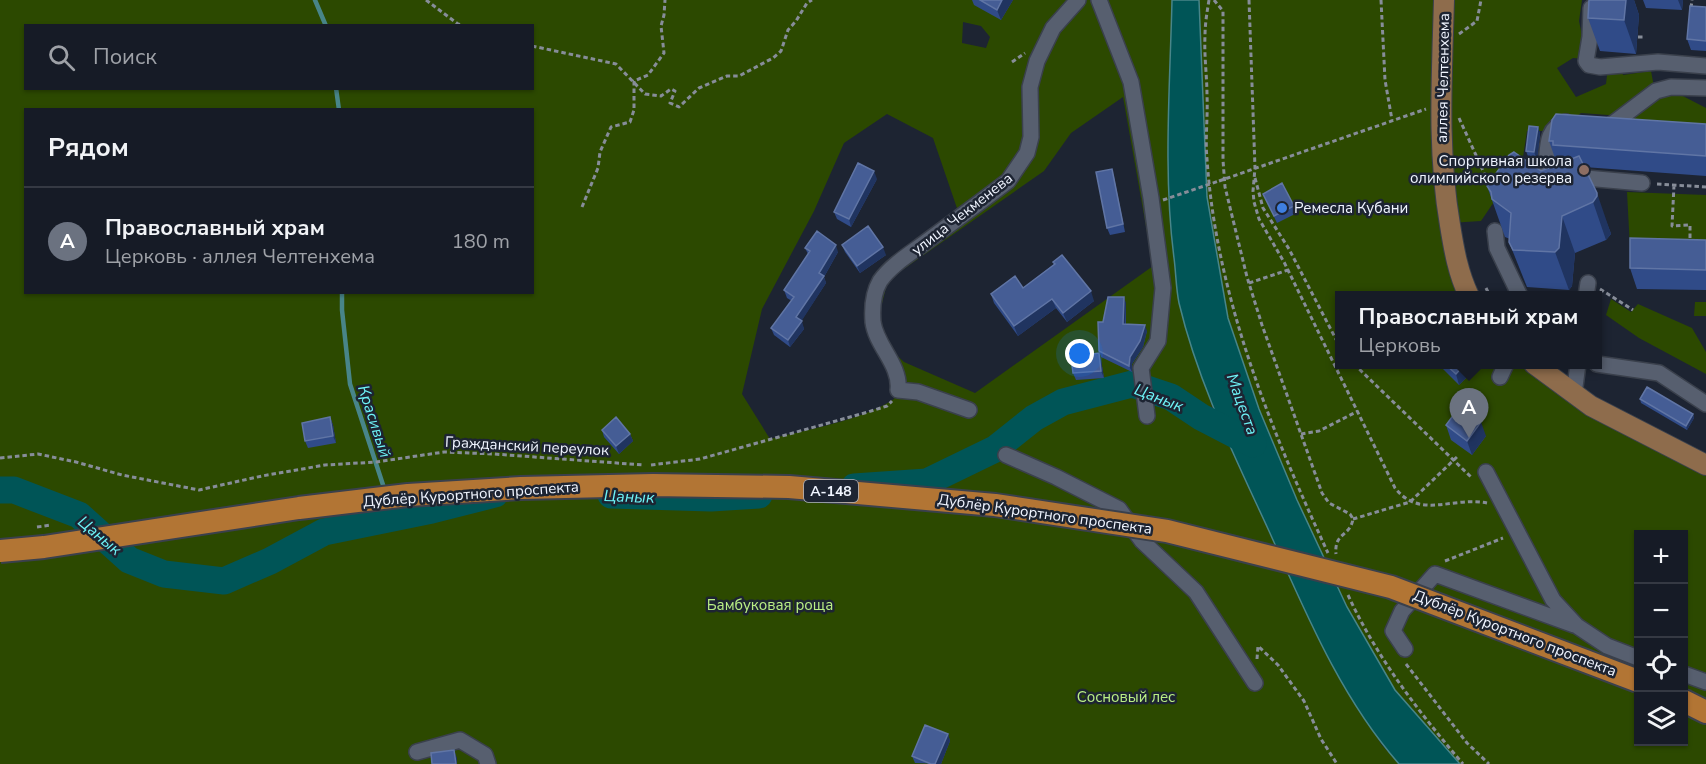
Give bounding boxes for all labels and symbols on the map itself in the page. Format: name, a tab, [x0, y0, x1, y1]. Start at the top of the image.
street label: аллея Челтенхема	[1432, 13, 1454, 143]
place label: Спортивная школа олимпийского резерва	[1410, 151, 1572, 188]
marker: Спортивная школа олимпийского резерва	[1577, 163, 1591, 177]
street label: улица Чекменева	[907, 168, 1017, 260]
place label: Ремесла Кубани	[1294, 198, 1408, 218]
marker: Ремесла Кубани	[1275, 201, 1289, 215]
your location	[1065, 339, 1094, 368]
water label: Мацеста	[1221, 371, 1263, 438]
water label: Цанык	[1131, 379, 1187, 418]
water label: Красивый	[352, 382, 396, 460]
pin: A	[1450, 388, 1488, 438]
street label: Гражданский переулок	[445, 432, 610, 460]
street label: Дублёр Курортного проспекта	[363, 476, 579, 512]
road number: А-148	[804, 480, 858, 502]
water label: Цанык	[603, 485, 655, 509]
street label: Дублёр Курортного проспекта	[937, 489, 1153, 539]
water label: Цанык	[73, 511, 126, 561]
street label: Дублёр Курортного проспекта	[1411, 585, 1619, 681]
park label: Бамбуковая роща	[707, 595, 833, 615]
park label: Сосновый лес	[1077, 687, 1175, 707]

